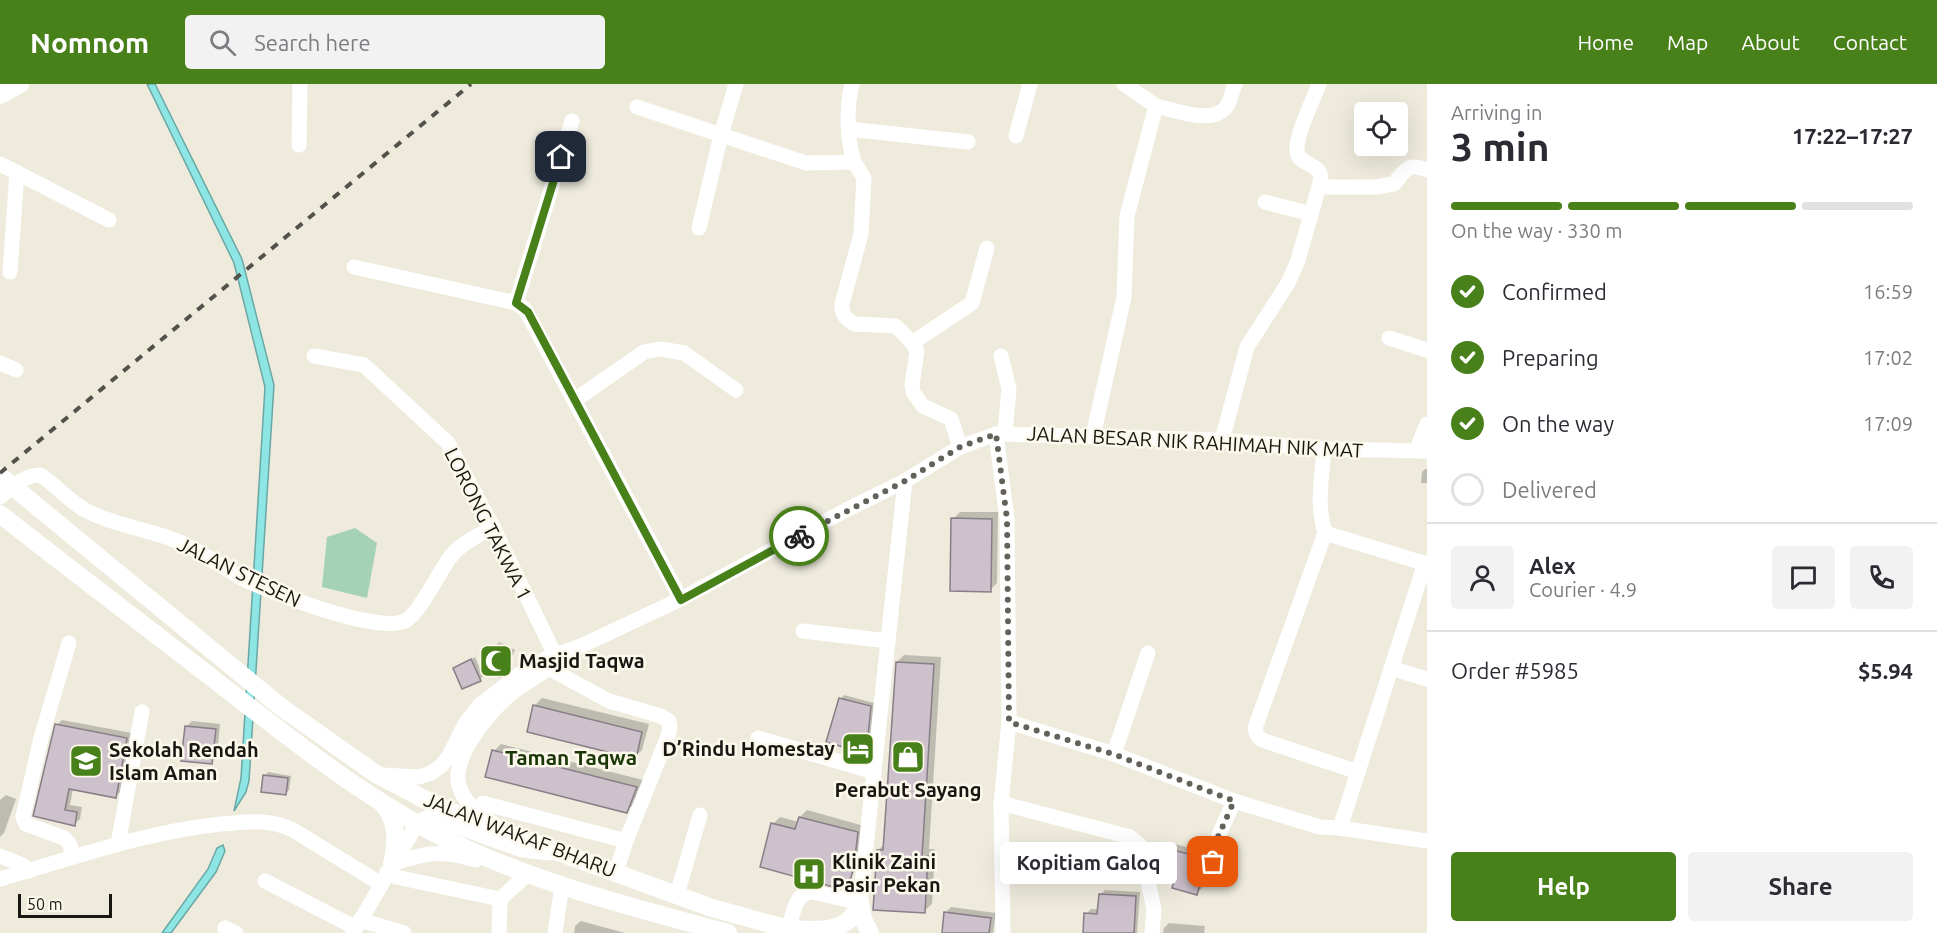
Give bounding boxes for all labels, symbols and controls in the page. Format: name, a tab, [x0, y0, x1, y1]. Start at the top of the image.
search box	[185, 15, 605, 69]
icon: search	[206, 26, 239, 59]
text: Nomnom	[30, 27, 149, 58]
text: Search here	[254, 30, 371, 55]
text: Home	[1577, 30, 1634, 54]
text: Map	[1667, 30, 1708, 54]
text: About	[1741, 30, 1800, 54]
text: Contact	[1833, 30, 1907, 54]
text: Arriving in	[1451, 101, 1542, 124]
map controls	[1354, 102, 1408, 156]
button: locate	[1354, 102, 1408, 156]
text: 17:22–17:27	[1792, 123, 1913, 148]
text: 3 min	[1451, 125, 1550, 168]
pin	[535, 131, 586, 182]
icon: home	[544, 140, 577, 173]
text: On the way · 330 m	[1451, 219, 1623, 242]
icon: check	[1451, 275, 1484, 308]
text: Confirmed	[1502, 279, 1607, 304]
text: 16:59	[1863, 280, 1913, 303]
icon: check	[1451, 341, 1484, 374]
text: Preparing	[1502, 345, 1599, 370]
text: 17:02	[1863, 346, 1913, 369]
icon: check	[1451, 407, 1484, 440]
text: On the way	[1502, 411, 1614, 436]
text: 17:09	[1863, 412, 1913, 435]
street label: JALAN BESAR NIK RAHIMAH NIK MAT	[1026, 421, 1364, 462]
street label: LORONG TAKWA 1	[440, 444, 537, 604]
text: Delivered	[1502, 477, 1597, 502]
courier	[769, 506, 829, 566]
icon: bike	[783, 520, 816, 553]
street label: JALAN STESEN	[174, 532, 305, 611]
button: person	[1451, 546, 1514, 609]
button: chat	[1772, 546, 1835, 609]
button: phone	[1850, 546, 1913, 609]
text: Alex	[1529, 553, 1576, 578]
text: Courier · 4.9	[1529, 578, 1637, 601]
mosque icon: Masjid Taqwa	[478, 643, 514, 679]
place label: Masjid Taqwa	[519, 649, 645, 672]
text: Order #5985	[1451, 658, 1579, 683]
text: $5.94	[1858, 658, 1913, 683]
hotel icon: D’Rindu Homestay	[840, 731, 876, 767]
place label: D’Rindu Homestay	[662, 737, 835, 760]
place label: Sekolah Rendah Islam Aman	[109, 738, 259, 784]
shop icon: Perabut Sayang	[890, 739, 926, 775]
school or university icon: Sekolah Rendah Islam Aman	[68, 743, 104, 779]
district label: Taman Taqwa	[505, 745, 637, 769]
place label: Perabut Sayang	[835, 778, 981, 801]
street label: JALAN WAKAF BHARU	[421, 787, 619, 882]
pin	[1187, 836, 1238, 887]
callout: Kopitiam Galoq	[1000, 841, 1177, 883]
icon: bag	[1196, 845, 1229, 878]
place label: Klinik Zaini Pasir Pekan	[832, 850, 941, 896]
text: Kopitiam Galoq	[1016, 851, 1161, 874]
button: Help	[1451, 852, 1676, 921]
button: Share	[1688, 852, 1913, 921]
hospital icon: Klinik Zaini Pasir Pekan	[791, 856, 827, 892]
scale bar	[18, 891, 112, 918]
text: 50 m	[27, 895, 63, 913]

